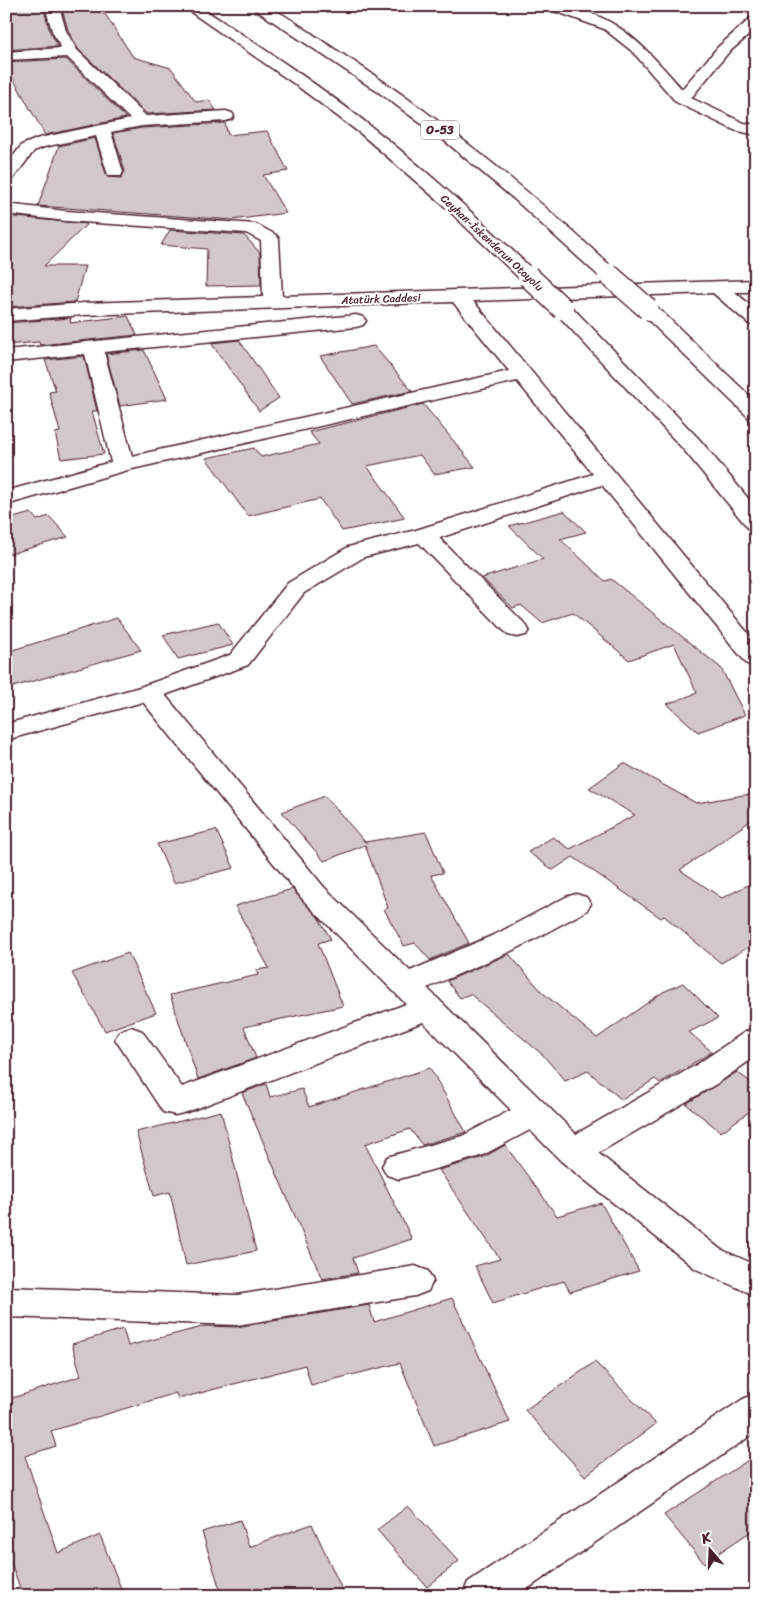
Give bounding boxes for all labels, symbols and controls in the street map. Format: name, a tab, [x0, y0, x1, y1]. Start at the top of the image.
road number: O-53	[421, 120, 459, 140]
street label: Ceyhan-İskenderun Otoyolu	[436, 190, 548, 296]
street label: Atatürk Caddesi	[340, 288, 422, 310]
north arrow	[684, 1524, 734, 1574]
text: K	[697, 1524, 715, 1552]

